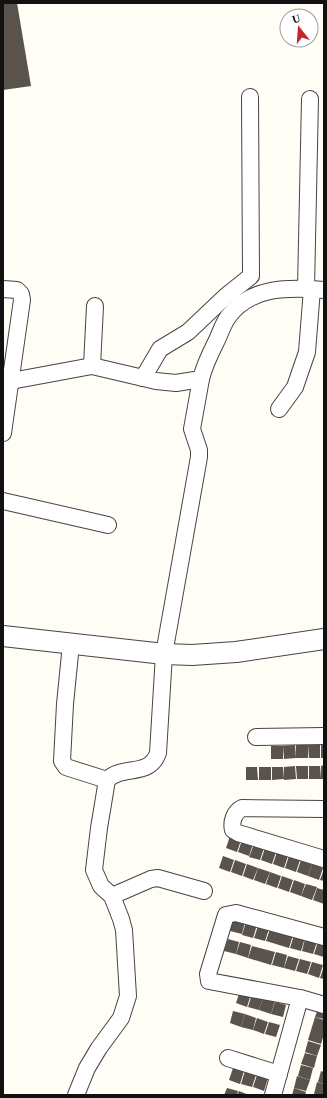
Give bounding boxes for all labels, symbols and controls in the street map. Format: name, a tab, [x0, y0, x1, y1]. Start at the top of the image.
north arrow	[279, 8, 319, 48]
text: U	[291, 12, 302, 25]

